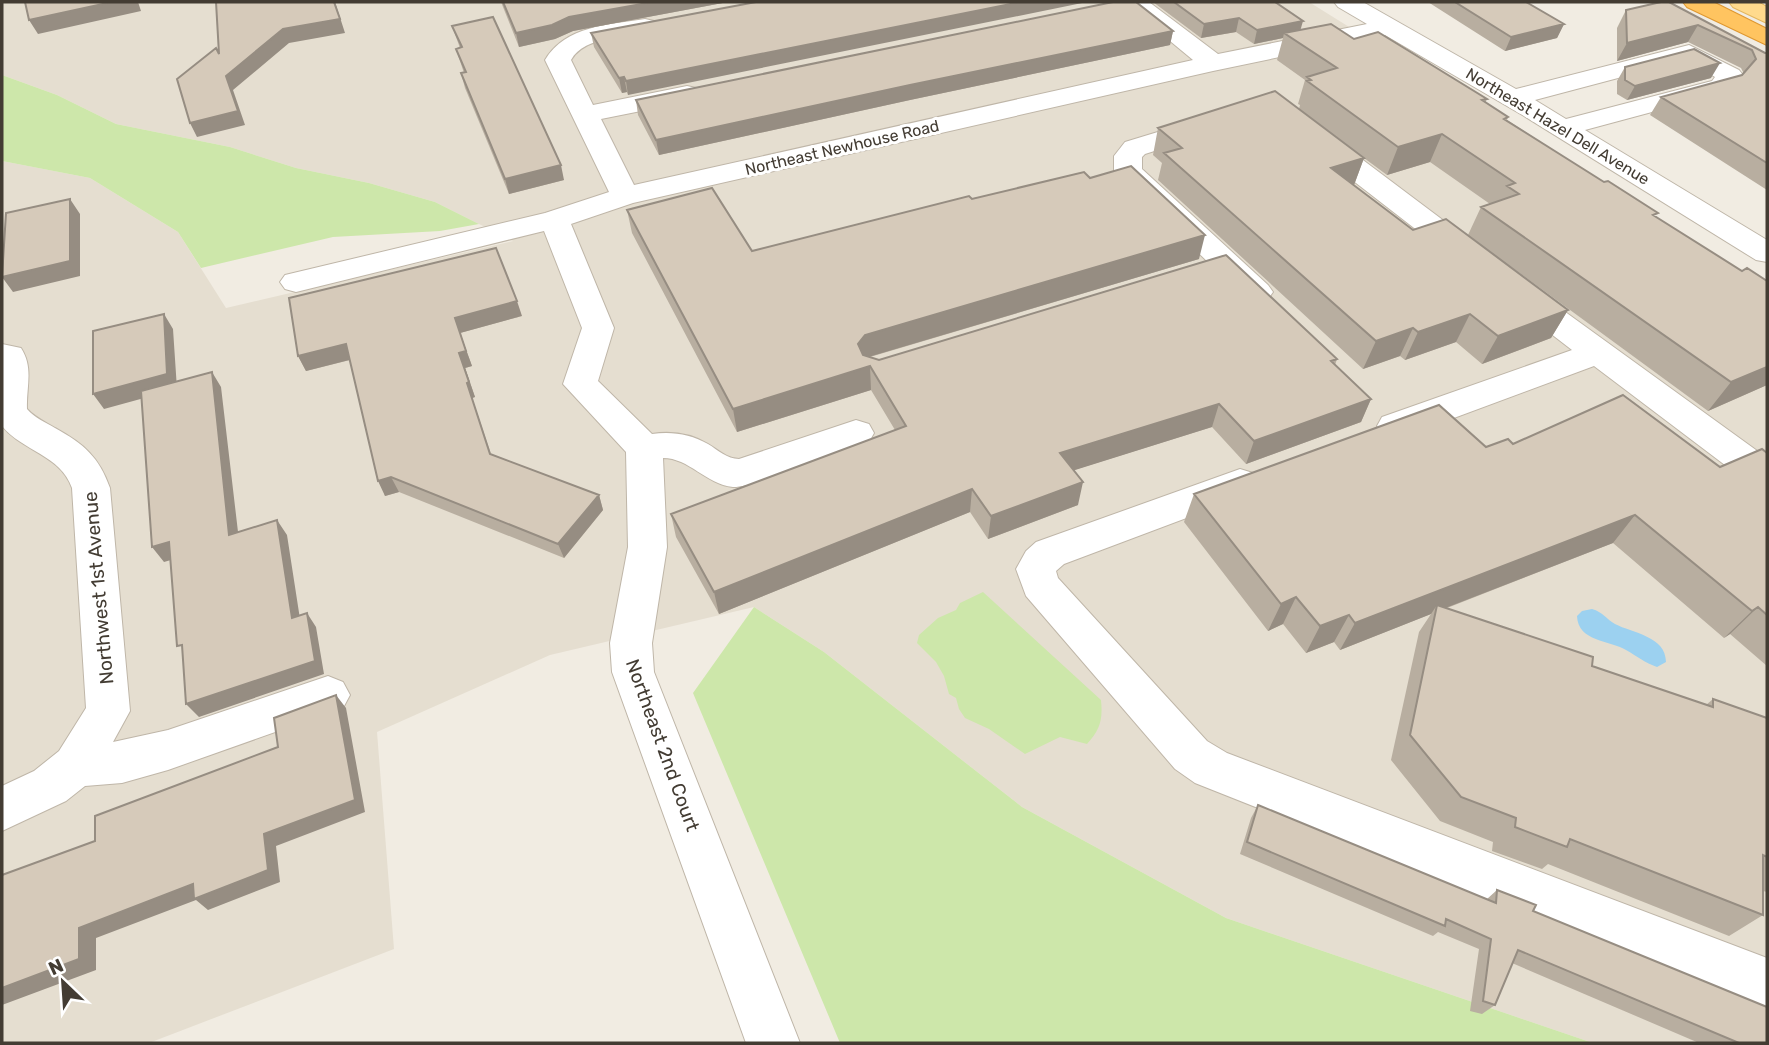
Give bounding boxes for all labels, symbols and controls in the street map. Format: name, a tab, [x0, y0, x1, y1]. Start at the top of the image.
street label: Northeast Hazel Dell Avenue	[1462, 64, 1653, 189]
street label: Northeast Newhouse Road	[743, 116, 941, 179]
street label: Northwest 1st Avenue	[79, 491, 118, 685]
street label: Northeast 2nd Court	[621, 656, 705, 835]
north arrow	[28, 947, 98, 1017]
text: N	[45, 954, 67, 980]

